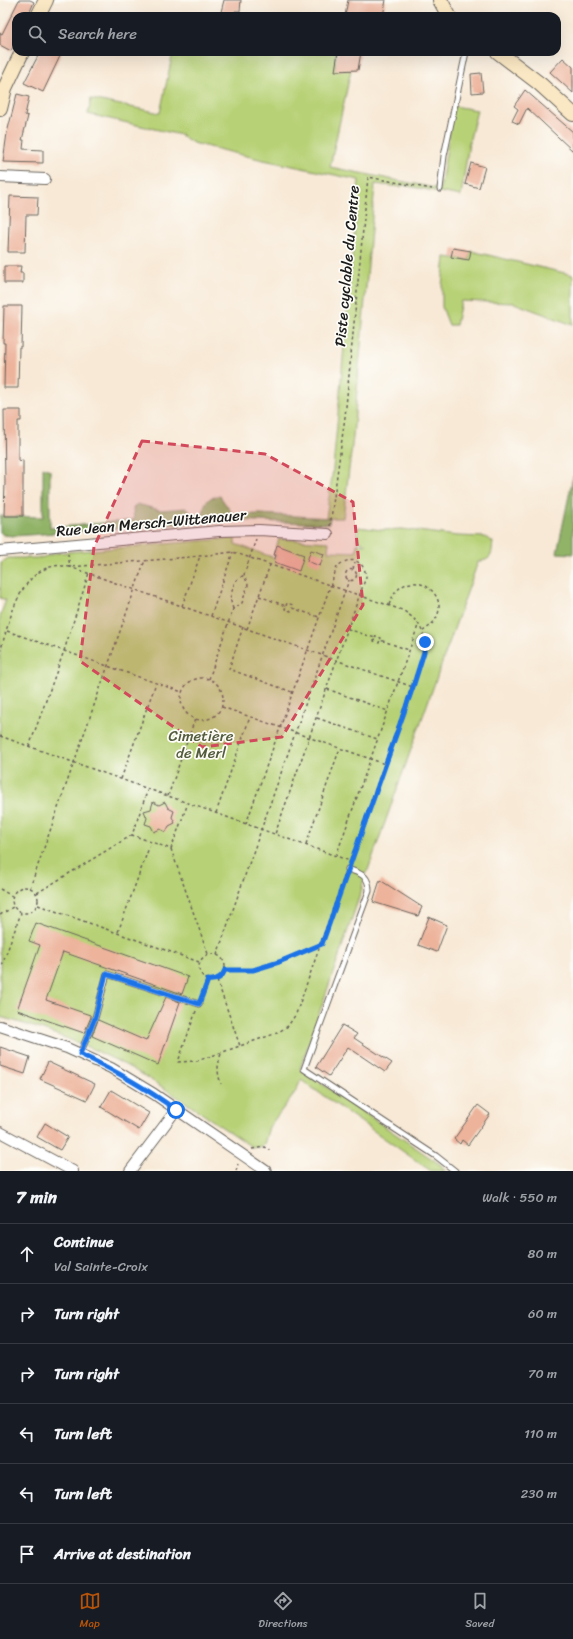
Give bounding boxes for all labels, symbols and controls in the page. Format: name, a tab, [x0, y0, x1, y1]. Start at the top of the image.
search box	[12, 12, 561, 56]
text: Search here	[58, 21, 137, 47]
icon: search	[26, 23, 48, 45]
street label: Piste cyclable du Centre	[327, 184, 367, 348]
street label: Rue Jean Mersch-Wittenauer	[55, 502, 248, 544]
route end	[416, 633, 434, 651]
park label: Cimetière de Merl	[169, 723, 234, 766]
route start	[167, 1101, 185, 1119]
text: 7 min	[16, 1182, 57, 1212]
text: Walk · 550 m	[482, 1186, 557, 1209]
text: Continue	[54, 1229, 114, 1255]
text: 80 m	[528, 1242, 557, 1265]
icon: ahead	[16, 1243, 38, 1265]
text: Val Sainte-Croix	[54, 1255, 148, 1278]
text: Turn right	[54, 1301, 119, 1327]
text: 60 m	[528, 1302, 557, 1325]
icon: right	[16, 1303, 38, 1325]
text: Turn right	[54, 1361, 119, 1387]
text: 70 m	[528, 1362, 557, 1385]
icon: right	[16, 1363, 38, 1385]
text: Turn left	[54, 1421, 112, 1447]
text: 110 m	[524, 1422, 557, 1445]
icon: left	[16, 1423, 38, 1445]
text: Turn left	[54, 1481, 112, 1507]
text: 230 m	[521, 1482, 557, 1505]
icon: left	[16, 1483, 38, 1505]
text: Arrive at destination	[54, 1541, 191, 1567]
icon: arrive	[16, 1543, 38, 1565]
tab: Map	[79, 1590, 101, 1633]
tab: Directions	[258, 1590, 308, 1633]
tab: Saved	[465, 1590, 494, 1633]

